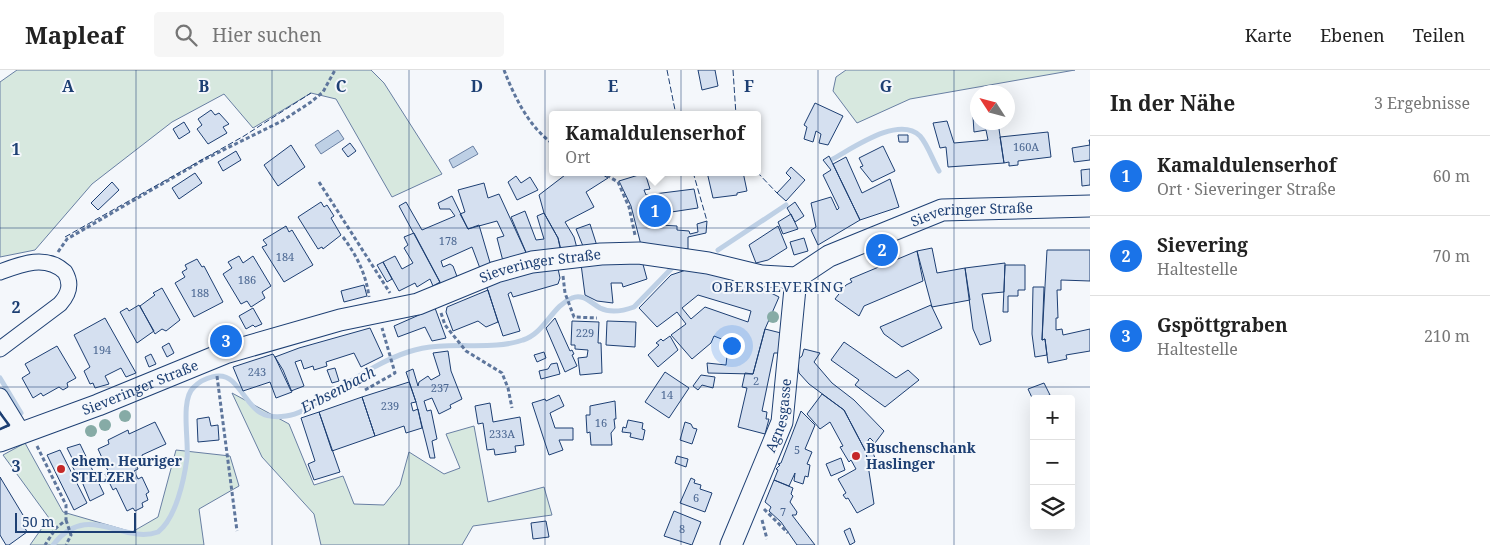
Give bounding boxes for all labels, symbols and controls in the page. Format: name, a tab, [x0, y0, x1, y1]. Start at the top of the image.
search box	[154, 12, 504, 57]
text: Mapleaf	[25, 18, 124, 51]
icon: search	[172, 21, 200, 49]
text: Hier suchen	[212, 22, 322, 48]
text: Karte	[1245, 23, 1292, 47]
text: Ebenen	[1320, 23, 1385, 47]
text: Teilen	[1413, 23, 1465, 47]
text: A	[62, 75, 75, 97]
text: B	[199, 75, 210, 97]
text: C	[336, 75, 347, 97]
text: D	[471, 75, 483, 97]
text: E	[608, 75, 618, 97]
text: F	[744, 75, 754, 97]
text: G	[880, 75, 892, 97]
north arrow	[970, 85, 1015, 130]
text: In der Nähe	[1110, 89, 1235, 117]
text: 3 Ergebnisse	[1374, 92, 1470, 114]
popup	[549, 111, 761, 176]
text: Kamaldulenserhof	[565, 120, 745, 146]
text: 1	[11, 138, 21, 160]
house number: 160A	[1013, 139, 1039, 154]
text: Ort	[565, 146, 590, 168]
text: Kamaldulenserhof	[1157, 152, 1336, 178]
text: 1	[1121, 165, 1131, 187]
text: 60 m	[1433, 165, 1470, 187]
text: Ort · Sieveringer Straße	[1157, 178, 1336, 200]
pin: 1	[639, 192, 671, 230]
street label: Sieveringer Straße	[908, 198, 1033, 231]
pin: 2	[866, 231, 898, 269]
text: Sievering	[1157, 232, 1248, 258]
house number: 178	[439, 233, 457, 248]
street label: Sieveringer Straße	[476, 244, 602, 287]
text: 2	[1121, 245, 1131, 267]
text: 70 m	[1433, 245, 1470, 267]
house number: 184	[276, 249, 294, 264]
text: Haltestelle	[1157, 258, 1238, 280]
house number: 186	[238, 272, 256, 287]
district label: OBERSIEVERING	[712, 276, 844, 296]
house number: 188	[191, 285, 209, 300]
text: 2	[11, 296, 21, 318]
text: Gspöttgraben	[1157, 312, 1288, 338]
pin: 3	[210, 322, 242, 360]
house number: 229	[576, 325, 594, 340]
text: 3	[1121, 325, 1131, 347]
text: 210 m	[1424, 325, 1470, 347]
your location	[719, 333, 745, 359]
text: Haltestelle	[1157, 338, 1238, 360]
house number: 194	[93, 342, 111, 357]
street label: Sieveringer Straße	[79, 355, 201, 419]
water label: Erbsenbach	[296, 361, 378, 418]
house number: 243	[248, 364, 266, 379]
house number: 2	[753, 373, 759, 388]
street label: Agnesgasse	[761, 378, 795, 455]
house number: 237	[431, 380, 449, 395]
house number: 14	[661, 387, 673, 402]
map controls	[1030, 395, 1075, 530]
button: +	[1030, 395, 1075, 440]
house number: 239	[381, 398, 399, 413]
house number: 16	[595, 415, 607, 430]
house number: 233A	[489, 426, 515, 441]
place label: Buschenschank Haslinger	[866, 438, 976, 473]
button: −	[1030, 440, 1075, 485]
house number: 5	[794, 442, 800, 457]
marker: Buschenschank Haslinger	[850, 450, 862, 462]
place label: ehem. Heuriger STELZER	[71, 451, 183, 486]
text: 3	[11, 455, 21, 477]
marker: ehem. Heuriger STELZER	[55, 463, 67, 475]
button: layers	[1030, 485, 1075, 530]
house number: 6	[693, 490, 699, 505]
house number: 7	[780, 504, 786, 519]
scale bar	[15, 510, 136, 533]
text: 50 m	[22, 512, 55, 531]
house number: 8	[679, 521, 685, 536]

